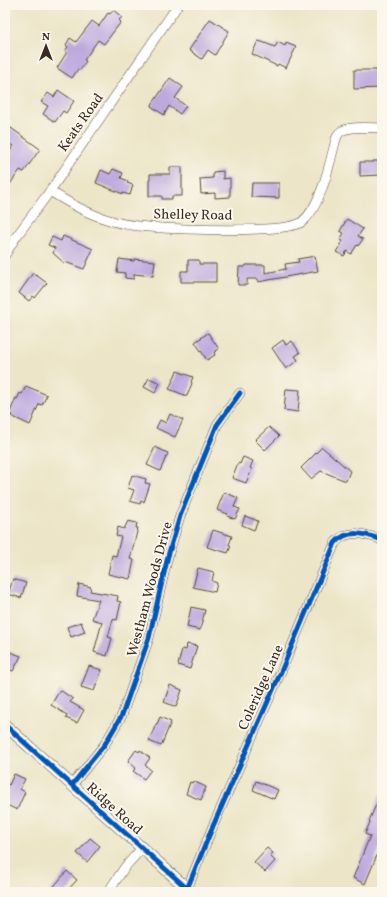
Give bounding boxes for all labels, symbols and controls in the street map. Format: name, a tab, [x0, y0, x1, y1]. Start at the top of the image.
north arrow	[26, 26, 66, 66]
text: N	[42, 30, 50, 45]
street label: Keats Road	[54, 90, 108, 156]
street label: Shelley Road	[153, 205, 233, 226]
street label: Westham Woods Drive	[123, 519, 178, 659]
street label: Coleridge Lane	[234, 642, 289, 733]
street label: Ridge Road	[82, 779, 146, 840]

